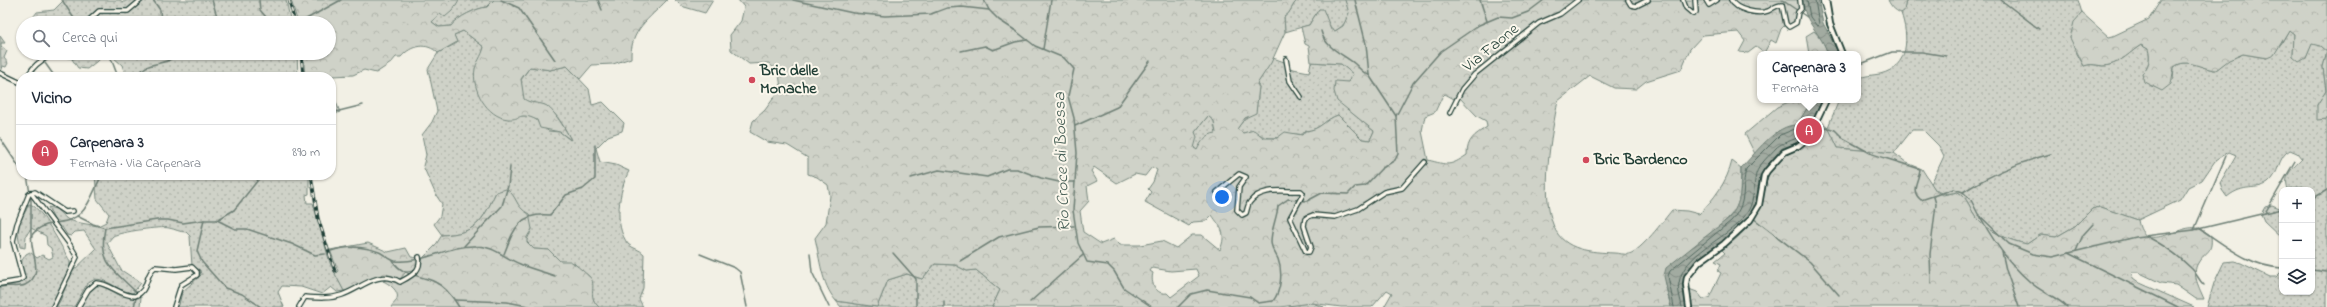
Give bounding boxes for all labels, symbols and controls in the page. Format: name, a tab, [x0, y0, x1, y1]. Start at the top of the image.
search box	[16, 16, 336, 60]
street label: Via Faone	[1457, 17, 1525, 79]
icon: search	[30, 27, 52, 49]
text: Cerca qui	[62, 27, 118, 49]
popup	[1757, 51, 1861, 103]
text: Carpenara 3	[1772, 57, 1846, 79]
place label: Bric delle Monache	[759, 59, 819, 101]
marker: Bric delle Monache	[747, 75, 757, 85]
text: Fermata	[1772, 79, 1819, 98]
text: Vicino	[32, 86, 72, 111]
water label: Rio Croce di Boessa	[1047, 91, 1077, 232]
pin: A	[1796, 116, 1822, 146]
text: Carpenara 3	[70, 132, 144, 154]
text: A	[41, 143, 49, 162]
text: 890 m	[292, 143, 320, 162]
place label: Bric Bardenco	[1593, 148, 1688, 172]
text: Fermata · Via Carpenara	[70, 154, 201, 173]
marker: Bric Bardenco	[1581, 155, 1591, 165]
your location	[1212, 187, 1232, 207]
map controls	[2279, 187, 2315, 295]
button: +	[2279, 187, 2315, 223]
button: −	[2279, 223, 2315, 259]
button: layers	[2279, 259, 2315, 295]

